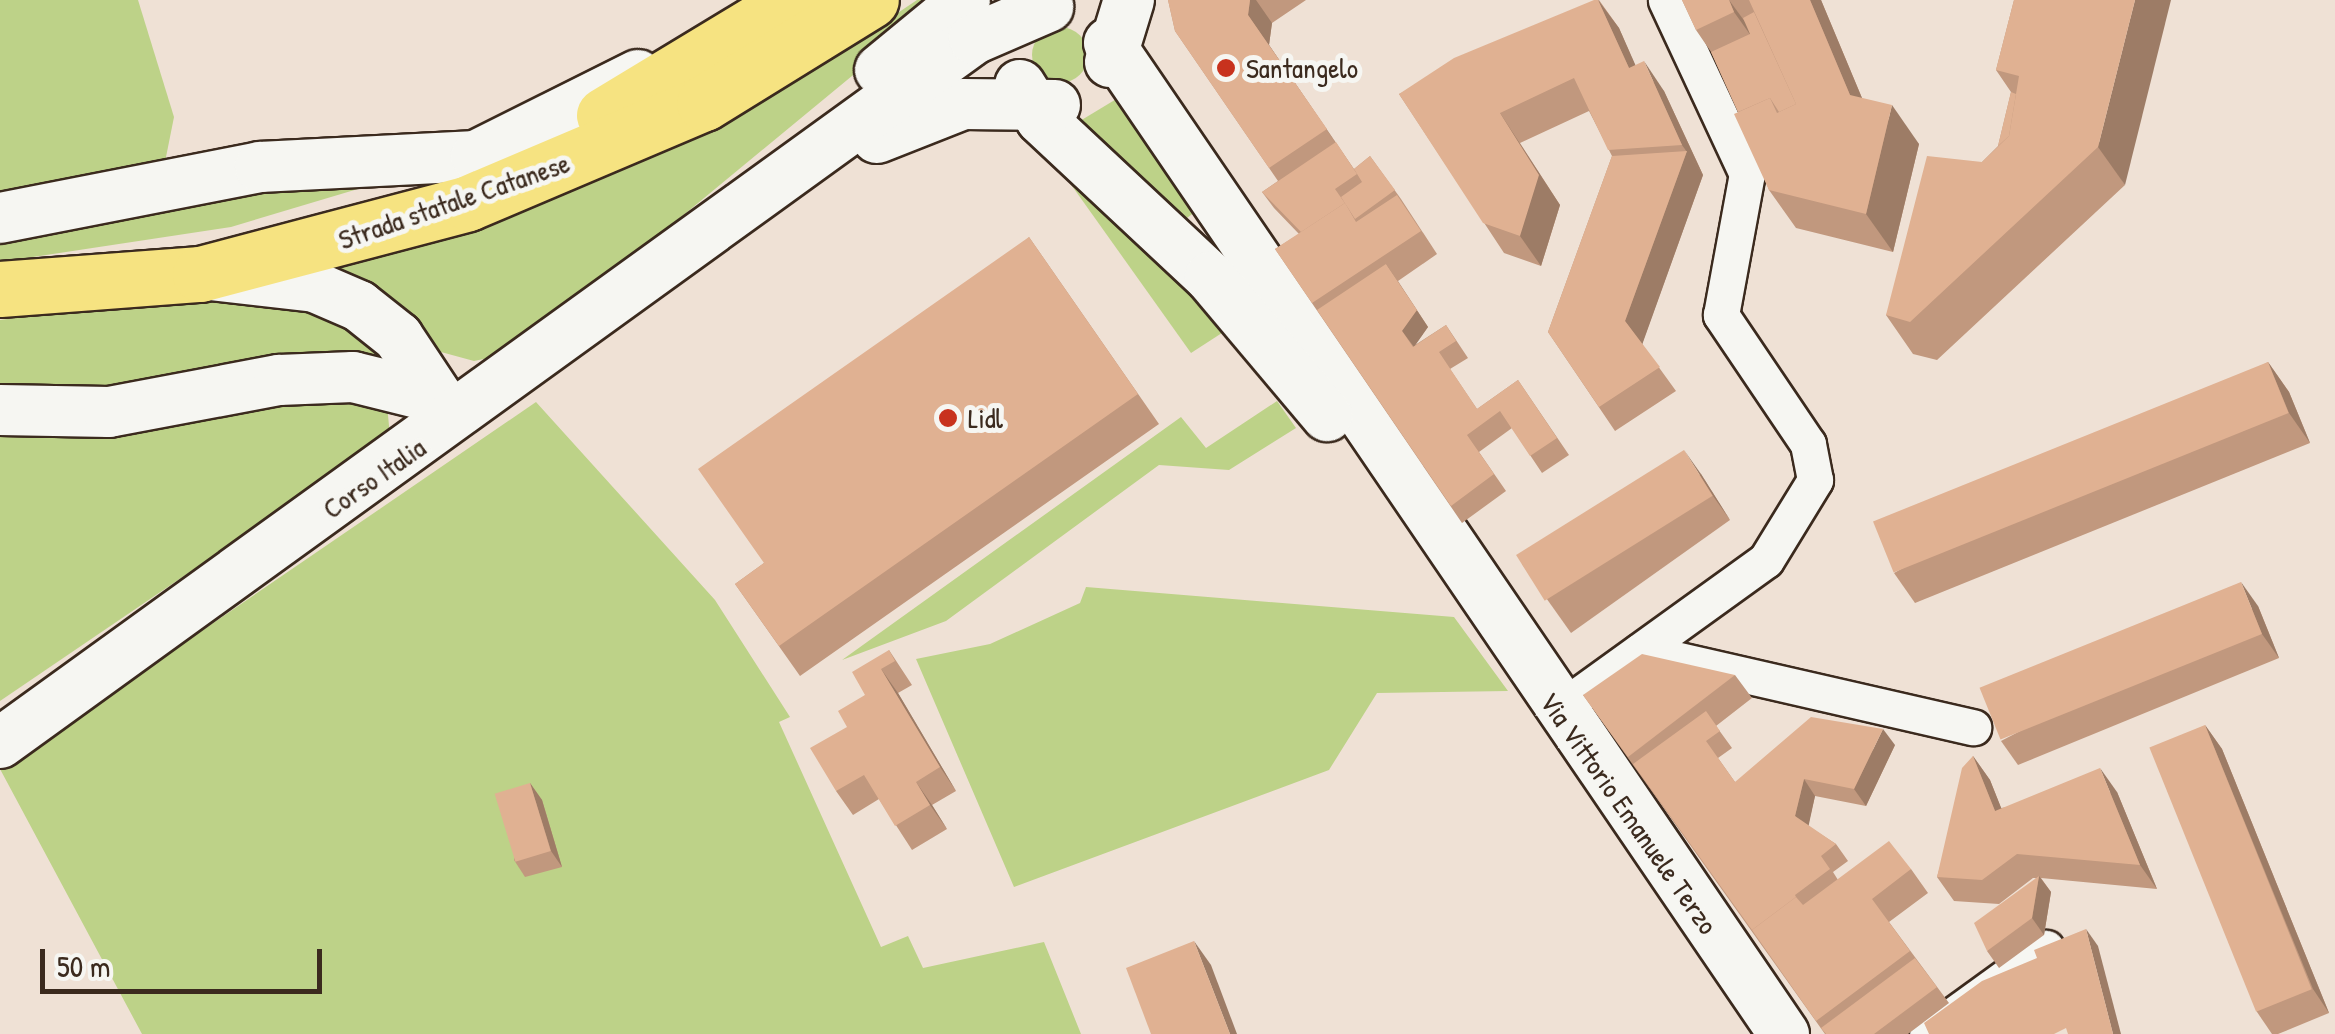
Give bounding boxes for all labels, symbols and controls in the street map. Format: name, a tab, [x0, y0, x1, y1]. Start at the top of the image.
place label: Santangelo	[1246, 51, 1358, 85]
marker: Santangelo	[1215, 57, 1237, 79]
street label: Strada statale Catanese	[334, 146, 574, 256]
place label: Lidl	[968, 401, 1003, 435]
marker: Lidl	[937, 407, 959, 429]
street label: Corso Italia	[316, 430, 432, 526]
street label: Via Vittorio Emanuele Terzo	[1533, 686, 1725, 940]
scale bar	[45, 929, 328, 991]
text: 50 m	[57, 946, 110, 986]

